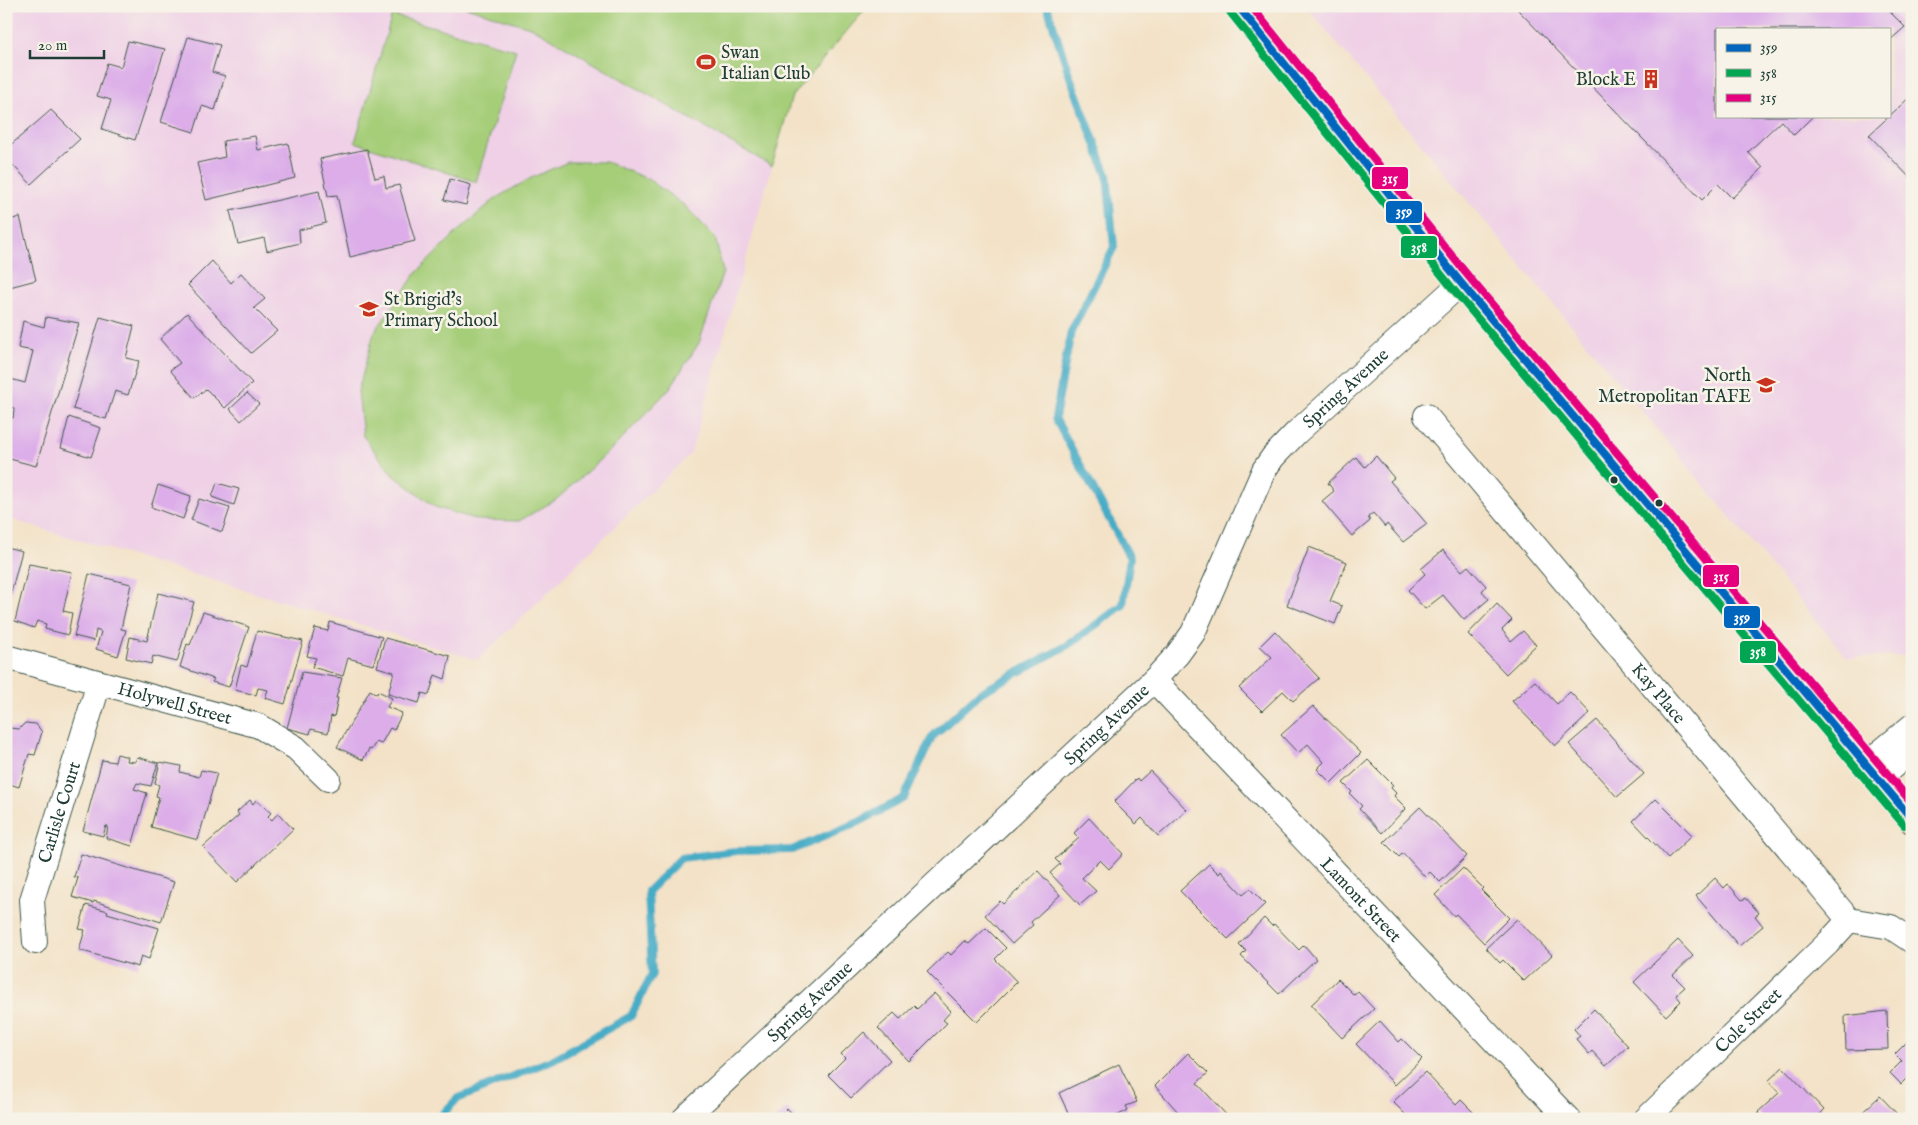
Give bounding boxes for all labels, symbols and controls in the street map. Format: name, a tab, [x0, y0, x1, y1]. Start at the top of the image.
scale bar	[30, 28, 104, 60]
legend	[1716, 28, 1890, 118]
text: 20 m	[38, 36, 68, 55]
text: 359	[1760, 38, 1778, 57]
place label: Swan Italian Club	[721, 42, 811, 86]
sports icon: Swan Italian Club	[695, 51, 717, 73]
text: 358	[1760, 64, 1777, 83]
building icon: Block E	[1640, 68, 1662, 90]
place label: Block E	[1576, 69, 1636, 92]
text: 315	[1760, 88, 1777, 107]
line badge: 315	[1371, 166, 1409, 190]
text: 315	[1382, 170, 1398, 188]
line badge: 359	[1385, 200, 1423, 224]
text: 359	[1396, 203, 1412, 221]
line badge: 358	[1400, 235, 1438, 259]
text: 358	[1411, 239, 1427, 257]
place label: St Brigid's Primary School	[384, 289, 498, 333]
school or university icon: St Brigid's Primary School	[358, 298, 380, 320]
street label: Spring Avenue	[1299, 344, 1394, 434]
place label: North Metropolitan TAFE	[1598, 365, 1751, 409]
school or university icon: North Metropolitan TAFE	[1755, 374, 1777, 396]
unlabelled marker	[1609, 475, 1619, 485]
unlabelled marker	[1654, 498, 1664, 508]
line badge: 315	[1702, 564, 1740, 588]
text: 315	[1713, 568, 1729, 586]
line badge: 359	[1723, 605, 1761, 629]
text: 359	[1734, 609, 1750, 627]
line badge: 358	[1739, 640, 1777, 664]
text: 358	[1750, 643, 1766, 661]
street label: Kay Place	[1625, 659, 1690, 729]
street label: Holywell Street	[115, 678, 234, 731]
street label: Spring Avenue	[1060, 680, 1155, 771]
street label: Carlisle Court	[34, 759, 87, 866]
street label: Lamont Street	[1315, 853, 1406, 948]
street label: Spring Avenue	[763, 957, 858, 1048]
street label: Cole Street	[1711, 984, 1787, 1059]

